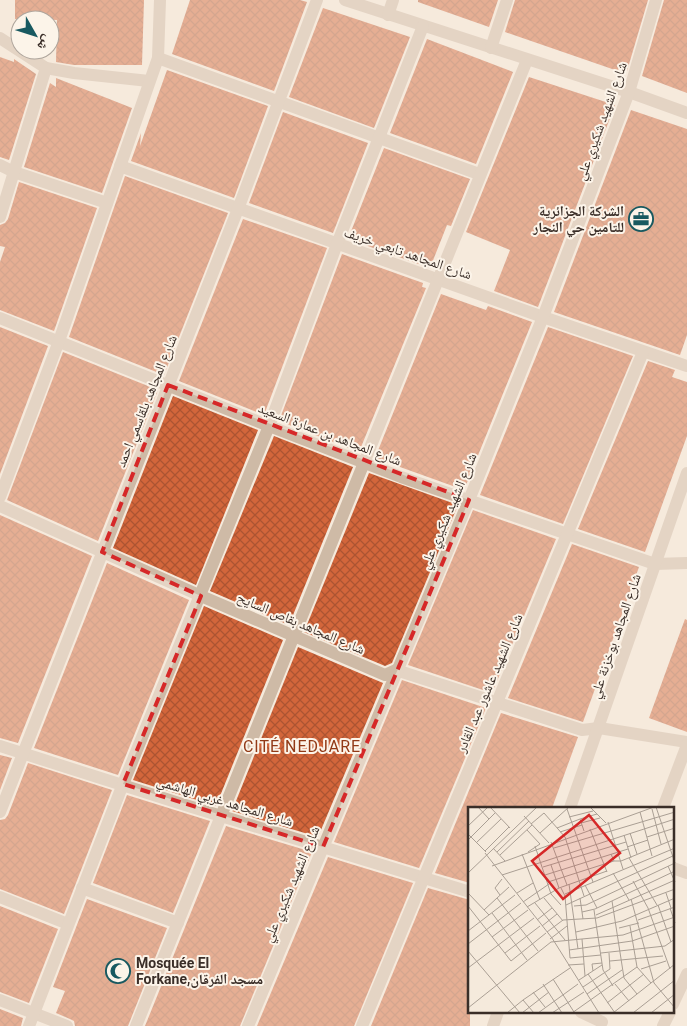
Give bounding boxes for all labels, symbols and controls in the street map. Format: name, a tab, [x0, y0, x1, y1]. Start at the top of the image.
north arrow	[10, 10, 60, 60]
text: ش	[33, 32, 56, 54]
street label: شارع الشهيد شكيري علي	[572, 60, 633, 184]
place label: الشركة الجزائرية للتامين حي النجار	[532, 203, 624, 238]
office icon: الشركة الجزائرية للتامين حي النجار	[628, 206, 654, 232]
street label: شارع المجاهد تابعي خريف	[341, 224, 474, 286]
street label: شارع المجاهد بلقاسمي احمد	[112, 333, 183, 471]
street label: شارع المجاهد بن عمارة السعيد	[256, 399, 404, 471]
street label: شارع الشهيد شكيري علي	[416, 450, 483, 573]
street label: شارع المجاهد بوخزنة علي	[586, 571, 647, 702]
street label: شارع المجاهد بقاص السايح	[234, 589, 367, 659]
street label: شارع الشهيد عاشور عبد القادر	[452, 611, 527, 756]
district label: CITÉ NEDJARE	[243, 737, 361, 756]
street label: شارع المجاهد غربي الهاشمي	[154, 773, 295, 833]
inset map	[468, 807, 674, 1014]
street label: شارع الشهيد شكيري علي	[259, 823, 326, 946]
place label: Mosquée El Forkane,مسجد الفرقان	[136, 955, 263, 988]
mosque icon: Mosquée El Forkane,مسجد الفرقان	[105, 958, 131, 984]

